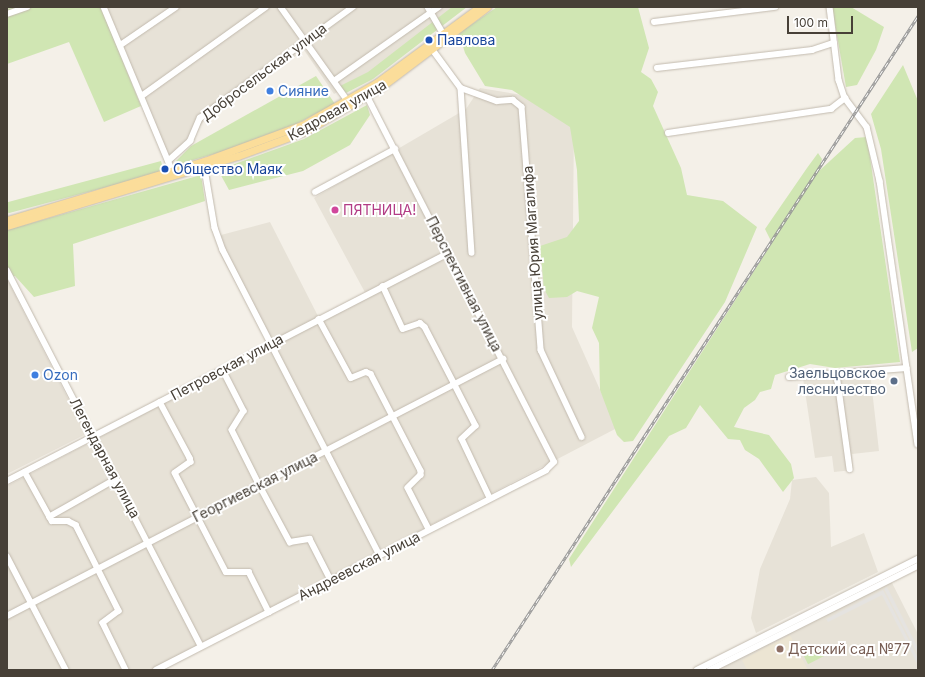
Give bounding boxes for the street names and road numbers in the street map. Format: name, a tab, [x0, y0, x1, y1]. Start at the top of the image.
street label: Добросельская улица	[198, 20, 330, 124]
street label: Кедровая улица	[285, 76, 389, 144]
street label: улица Юрия Магалифа	[519, 165, 547, 321]
street label: Перспективная улица	[423, 214, 505, 354]
street label: Петровская улица	[168, 330, 286, 404]
street label: Легендарная улица	[66, 395, 144, 521]
street label: Георгиевская улица	[190, 448, 320, 526]
street label: Андреевская улица	[295, 528, 423, 604]

